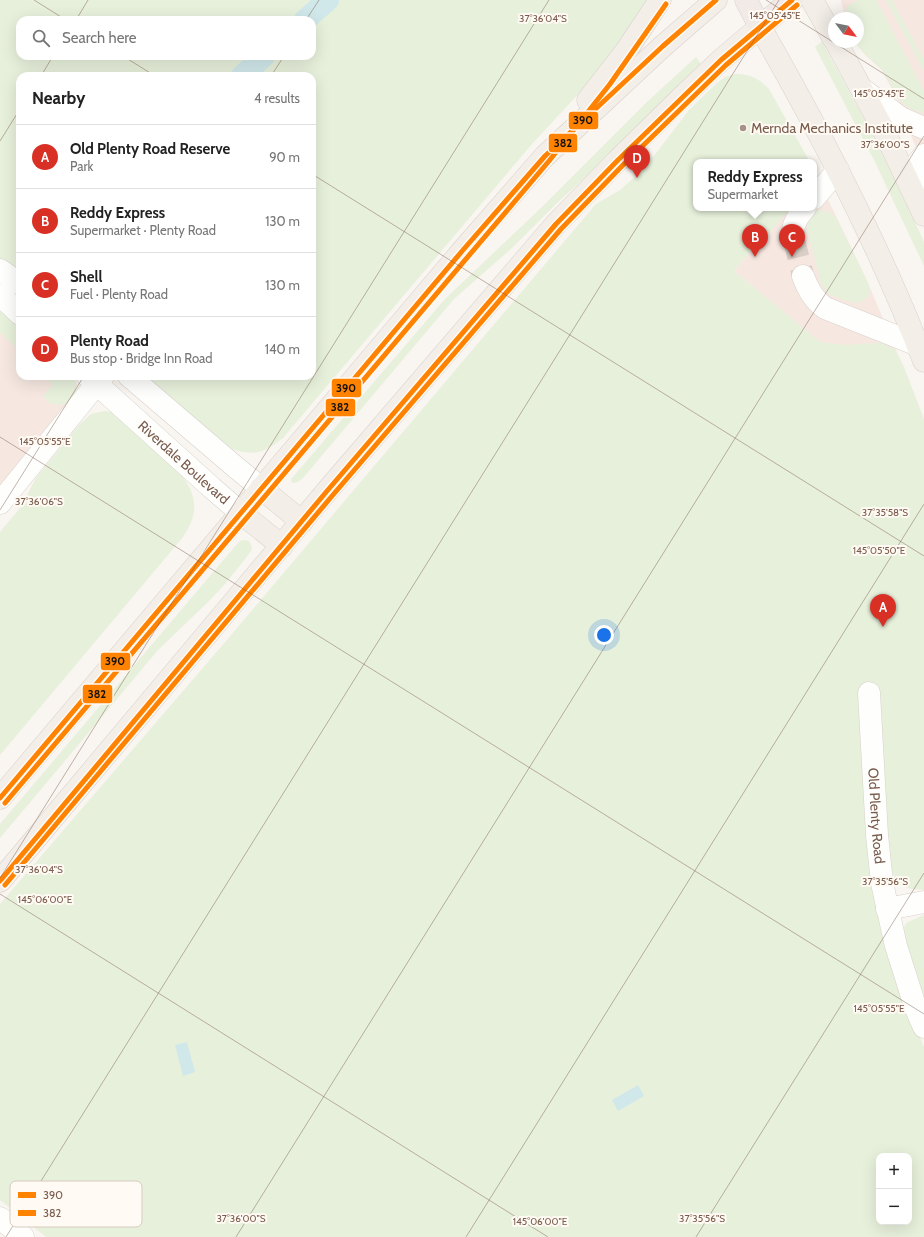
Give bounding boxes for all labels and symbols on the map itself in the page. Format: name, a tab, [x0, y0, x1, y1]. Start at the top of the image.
text: 145°05'45"E	[749, 9, 801, 22]
text: 37°36'04"S	[519, 12, 567, 25]
north arrow	[828, 12, 864, 48]
text: 145°05'45"E	[853, 87, 905, 100]
line badge: 390	[568, 111, 599, 130]
text: 390	[573, 113, 593, 127]
place label: Mernda Mechanics Institute	[751, 119, 913, 137]
marker: Mernda Mechanics Institute	[738, 123, 748, 133]
line badge: 382	[548, 133, 578, 153]
text: 382	[554, 136, 572, 150]
text: 37°36'00"S	[860, 138, 910, 151]
pin: D	[624, 145, 650, 178]
pin: B	[742, 224, 768, 257]
pin: C	[779, 224, 805, 257]
line badge: 390	[331, 378, 362, 398]
text: 390	[336, 381, 356, 395]
line badge: 382	[325, 398, 356, 417]
text: 382	[331, 400, 349, 414]
street label: Riverdale Boulevard	[134, 417, 233, 508]
text: 145°05'55"E	[19, 435, 71, 448]
text: 37°36'06"S	[15, 495, 63, 508]
text: 37°35'58"S	[862, 506, 908, 519]
text: 145°05'50"E	[853, 544, 906, 557]
pin: A	[870, 594, 896, 627]
your location	[594, 625, 614, 645]
line badge: 390	[100, 652, 131, 671]
text: 390	[105, 654, 125, 668]
line badge: 382	[82, 684, 113, 704]
text: 382	[88, 687, 106, 701]
street label: Old Plenty Road	[864, 767, 889, 865]
text: 37°36'04"S	[15, 863, 63, 876]
text: 37°35'56"S	[862, 875, 908, 888]
text: 145°06'00"E	[18, 893, 73, 906]
text: 145°05'55"E	[853, 1002, 905, 1015]
legend	[10, 1181, 142, 1227]
text: 390	[43, 1188, 63, 1202]
text: 382	[43, 1206, 62, 1220]
text: 37°36'00"S	[216, 1212, 266, 1225]
text: 37°35'56"S	[679, 1212, 725, 1225]
text: 145°06'00"E	[513, 1215, 568, 1228]

